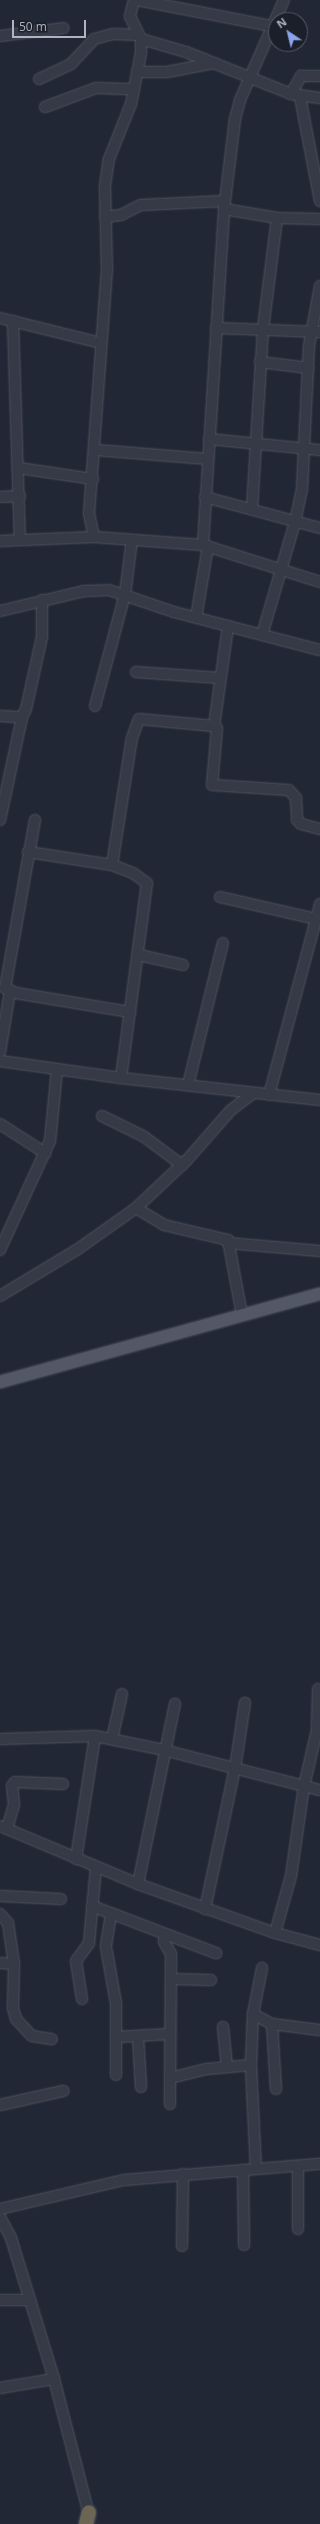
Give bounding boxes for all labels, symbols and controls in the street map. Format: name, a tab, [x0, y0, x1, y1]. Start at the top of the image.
scale bar	[14, 12, 88, 38]
north arrow	[268, 12, 308, 52]
text: N	[273, 14, 289, 31]
text: 50 m	[19, 18, 47, 35]

